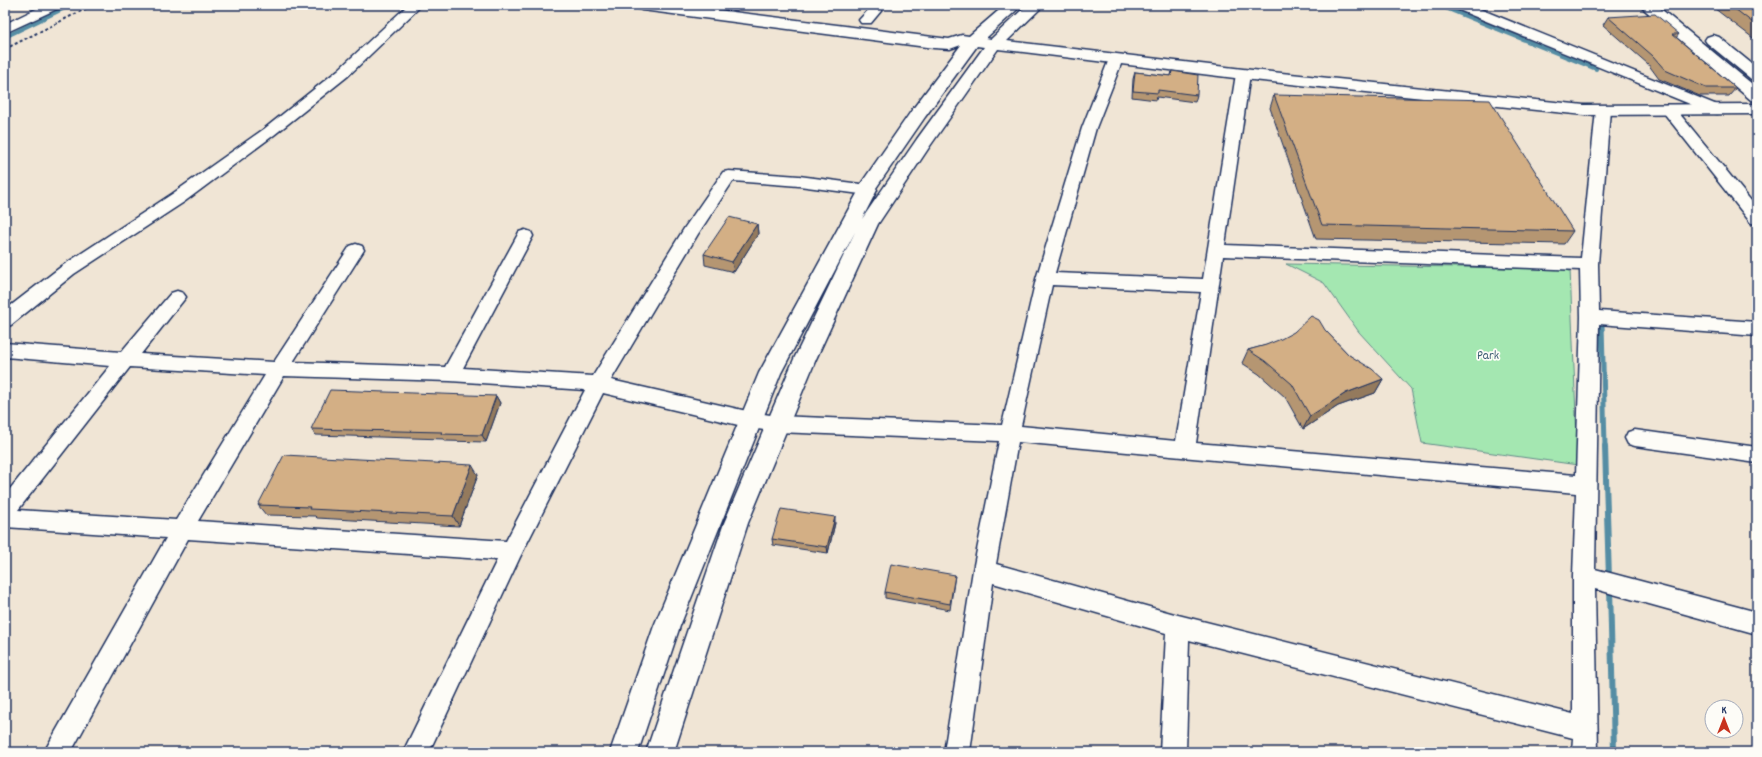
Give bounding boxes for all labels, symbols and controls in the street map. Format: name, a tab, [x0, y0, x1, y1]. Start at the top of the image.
park label: Park	[1477, 347, 1499, 366]
north arrow	[1704, 699, 1744, 739]
text: K	[1721, 703, 1727, 719]

